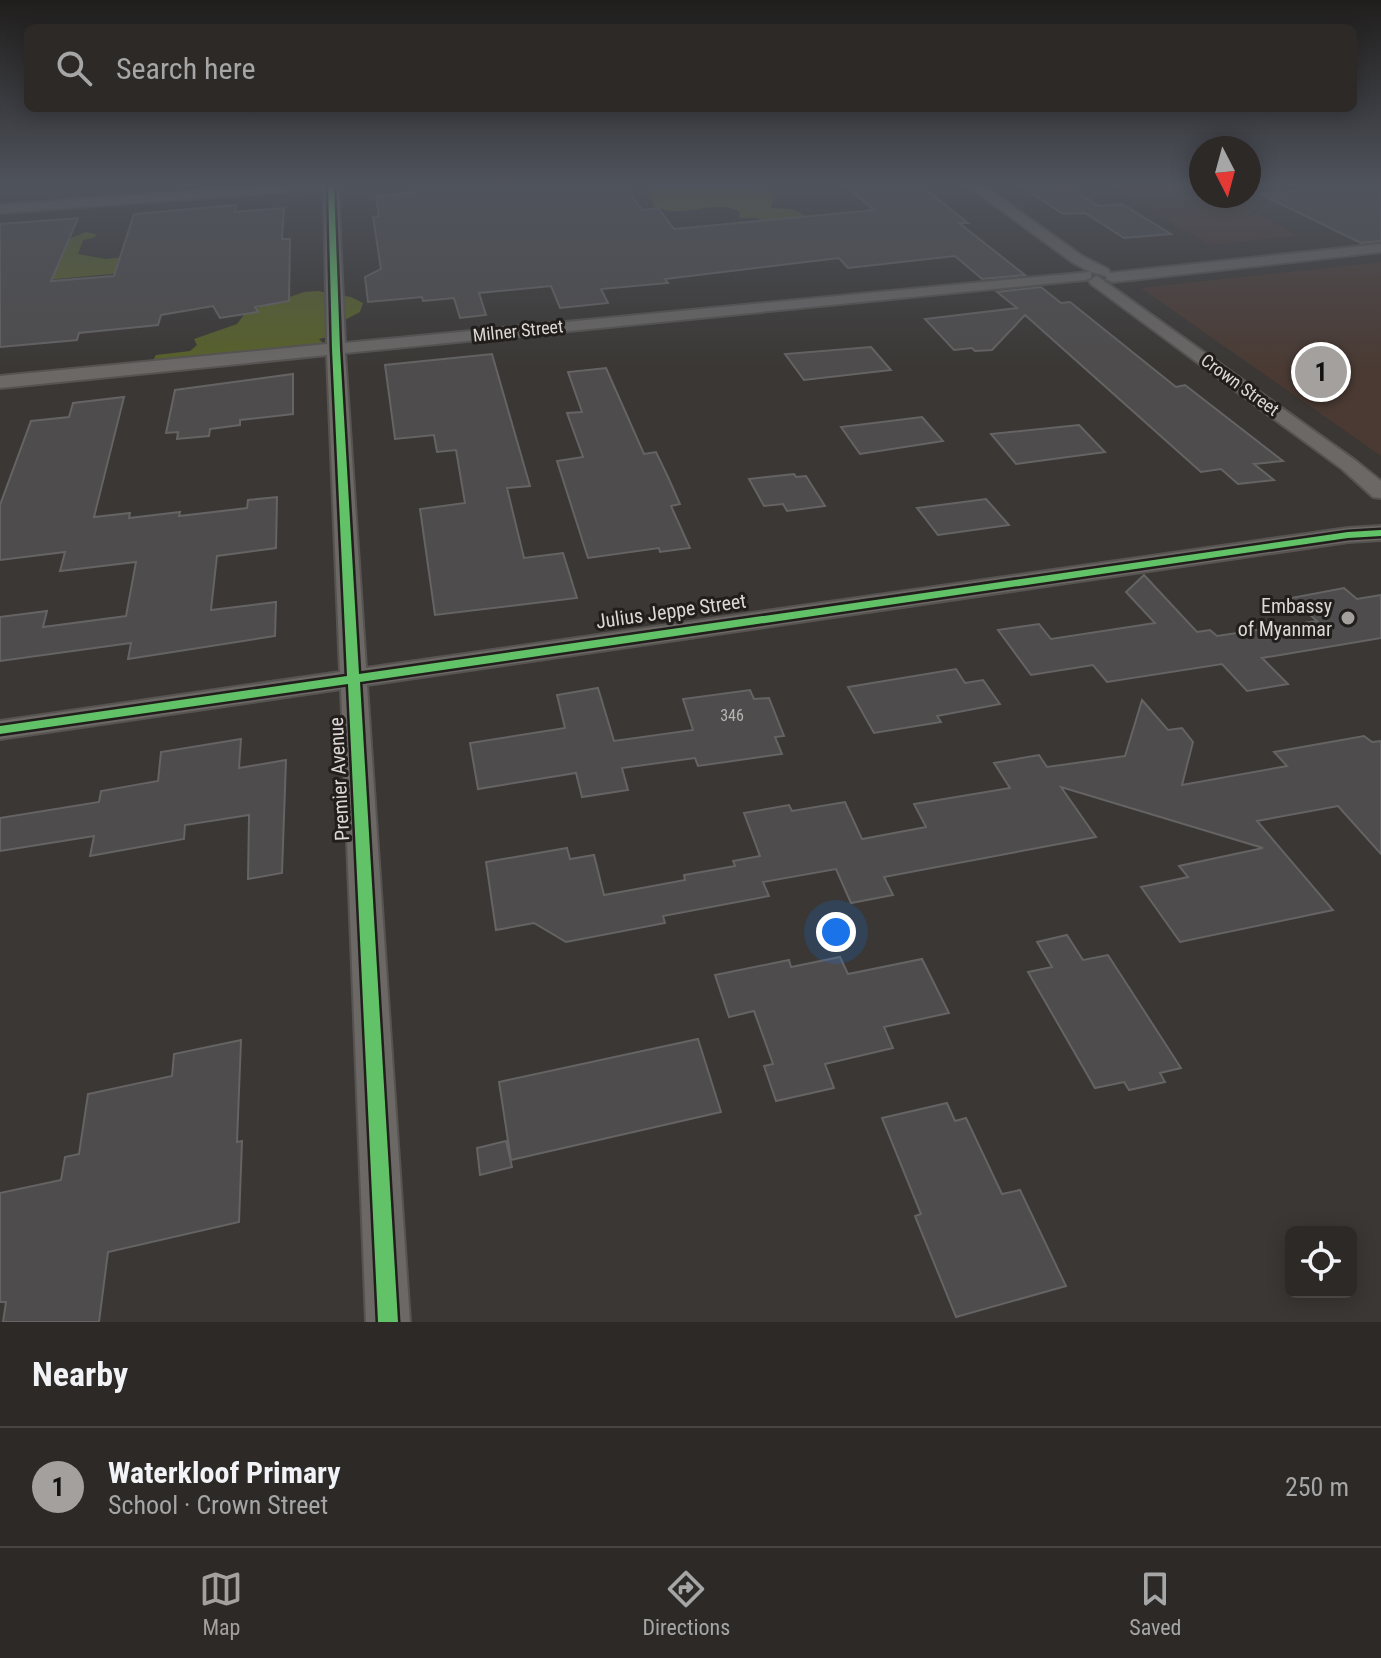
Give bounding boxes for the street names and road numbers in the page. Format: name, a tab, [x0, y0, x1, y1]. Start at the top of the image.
street label: Milner Street	[472, 315, 564, 346]
street label: Crown Street	[1197, 349, 1283, 420]
street label: Julius Jeppe Street	[594, 589, 748, 633]
street label: Premier Avenue	[324, 717, 354, 841]

